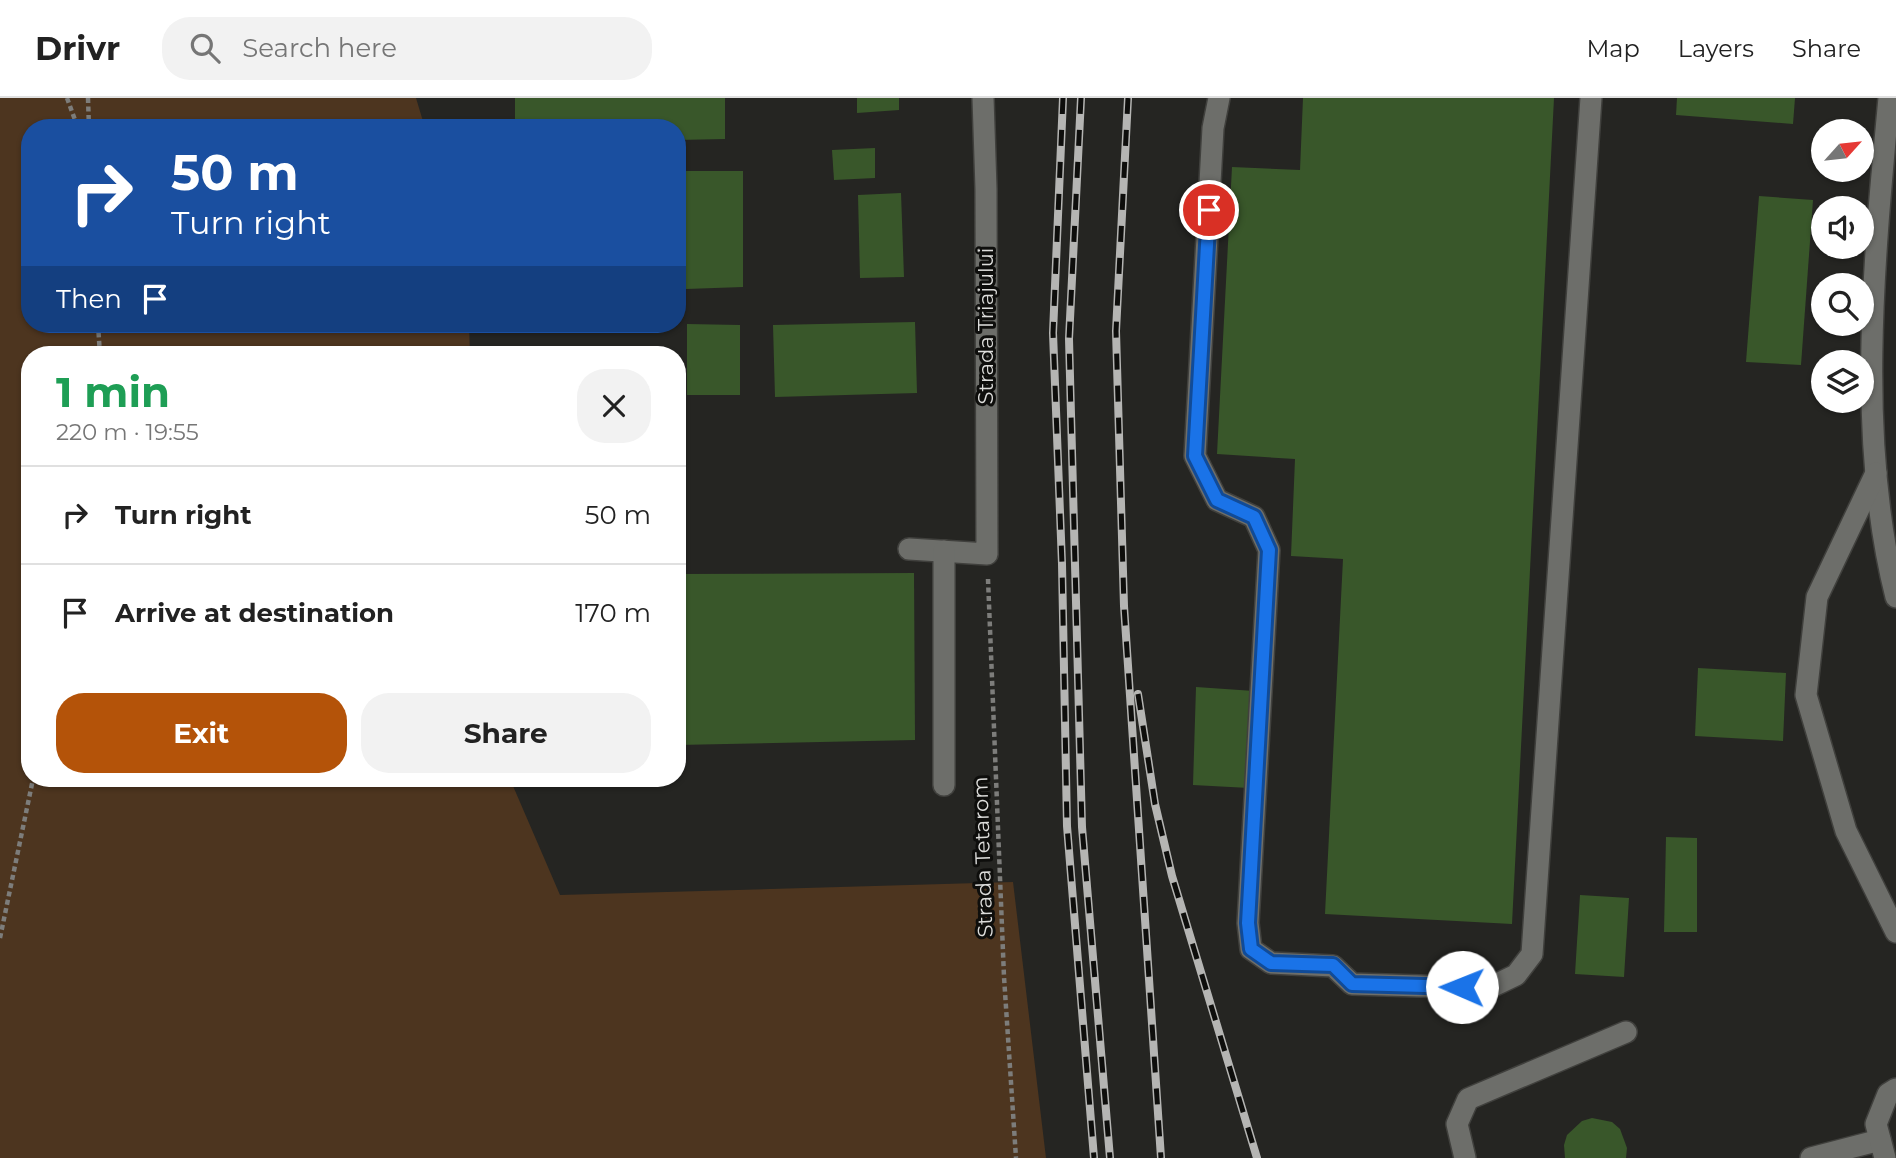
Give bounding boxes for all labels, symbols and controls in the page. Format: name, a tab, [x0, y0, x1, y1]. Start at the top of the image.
search box	[162, 17, 652, 80]
text: Drivr	[35, 28, 120, 68]
icon: search	[186, 29, 224, 67]
text: Search here	[242, 32, 397, 64]
text: Map	[1586, 34, 1640, 63]
text: Layers	[1678, 34, 1754, 63]
text: Share	[1792, 34, 1861, 63]
north arrow	[1811, 119, 1874, 182]
map controls	[1811, 119, 1874, 413]
text: 50 m	[171, 143, 299, 202]
icon: right	[56, 147, 147, 238]
pin	[1179, 180, 1239, 240]
icon: arrive	[1190, 191, 1228, 229]
button: sound	[1811, 196, 1874, 259]
text: Turn right	[171, 203, 331, 242]
street label: Strada Triajului	[973, 248, 998, 404]
button: search	[1811, 273, 1874, 336]
icon: arrive	[136, 280, 174, 318]
text: Then	[56, 283, 122, 315]
button: layers	[1811, 350, 1874, 413]
text: 1 min	[56, 366, 170, 418]
button: close	[577, 369, 651, 443]
text: 220 m · 19:55	[56, 418, 199, 446]
icon: right	[56, 496, 94, 534]
text: Turn right	[115, 499, 251, 531]
text: 50 m	[585, 499, 651, 531]
icon: arrive	[56, 594, 94, 632]
text: Arrive at destination	[115, 597, 394, 629]
text: 170 m	[575, 597, 651, 629]
button: Exit	[56, 693, 347, 773]
button: Share	[361, 693, 651, 773]
street label: Strada Tetarom	[967, 776, 998, 938]
position arrow	[1425, 950, 1499, 1024]

